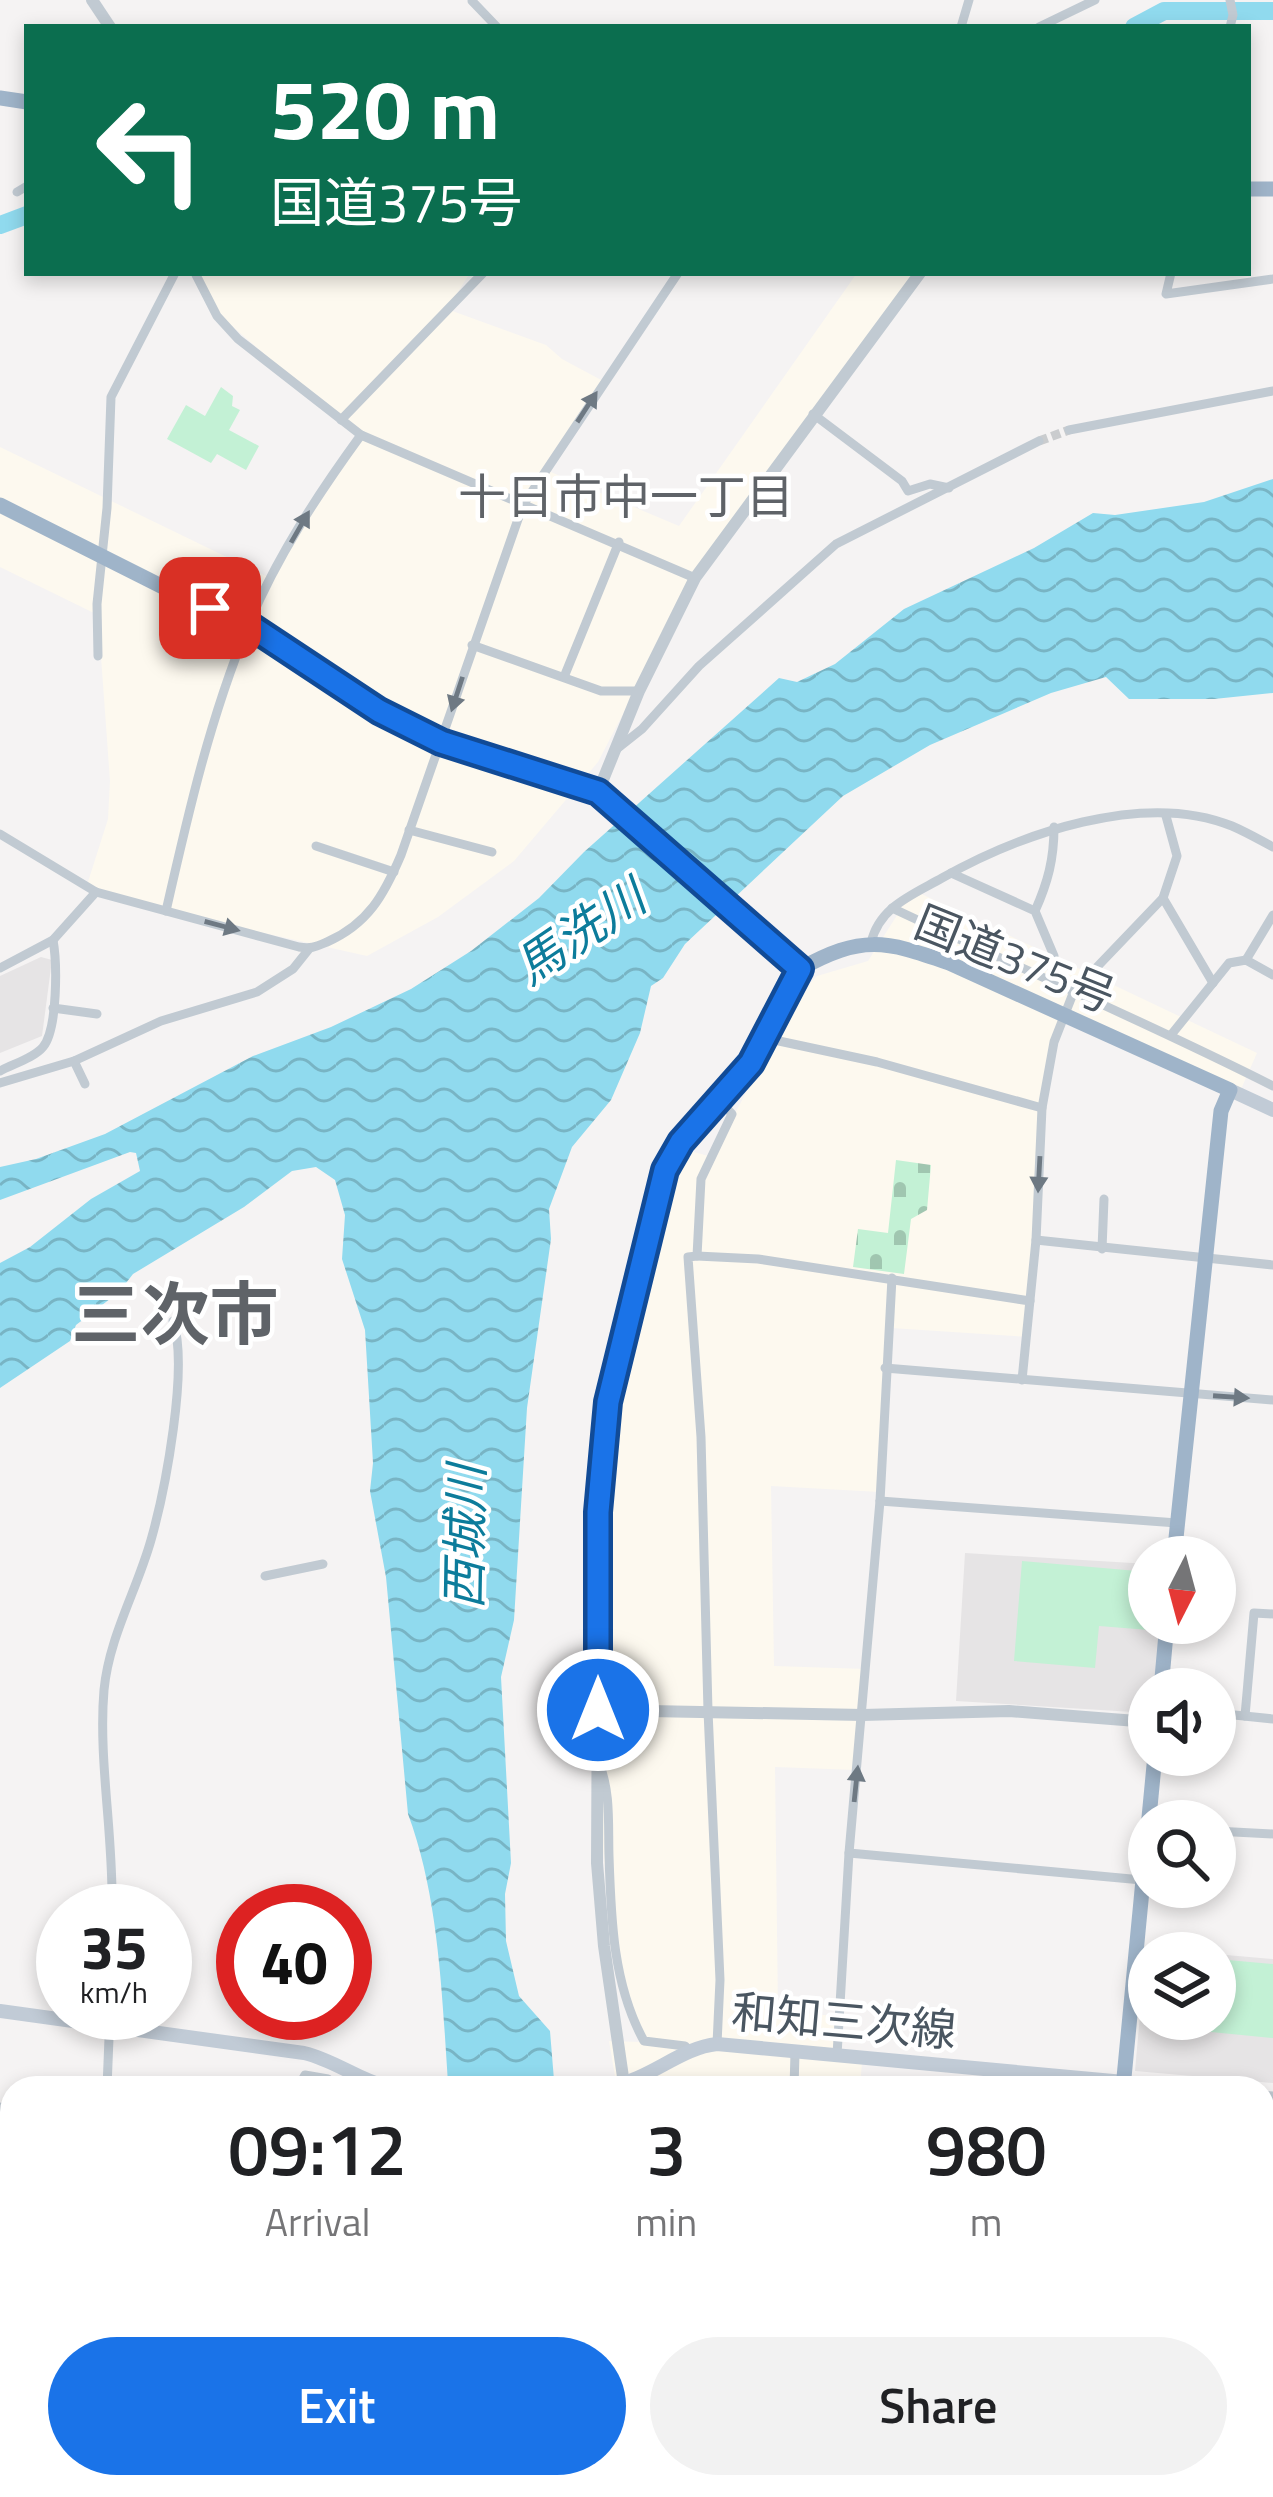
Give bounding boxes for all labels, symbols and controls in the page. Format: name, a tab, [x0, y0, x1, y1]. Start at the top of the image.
text: 520 m	[270, 44, 500, 172]
icon: left	[72, 72, 228, 228]
text: 国道375号	[270, 161, 523, 243]
one-way arrow	[575, 390, 597, 423]
district label: 十日市中一丁目	[458, 460, 794, 533]
one-way arrow	[289, 510, 310, 544]
pin	[159, 557, 261, 659]
icon: arrive	[177, 575, 243, 641]
one-way arrow	[447, 676, 465, 713]
water label: 馬洗川	[500, 858, 664, 1002]
street label: 国道375号	[905, 887, 1126, 1029]
one-way arrow	[204, 917, 241, 936]
one-way arrow	[1030, 1156, 1049, 1194]
district label: 三次市	[72, 1261, 279, 1366]
one-way arrow	[1213, 1387, 1250, 1406]
water label: 西城川	[427, 1459, 502, 1610]
north arrow	[1128, 1536, 1236, 1644]
map controls	[1128, 1536, 1236, 2040]
position arrow	[535, 1647, 661, 1773]
button: sound	[1128, 1668, 1236, 1776]
one-way arrow	[847, 1765, 866, 1802]
button: search	[1128, 1800, 1236, 1908]
speed limit sign: 40	[216, 1884, 372, 2040]
text: 35	[80, 1901, 148, 1992]
button: layers	[1128, 1932, 1236, 2040]
text: km/h	[80, 1969, 148, 2015]
street label: 和知三次線	[729, 1976, 959, 2064]
text: 09:12	[228, 2093, 407, 2203]
text: 3	[646, 2093, 686, 2203]
text: 980	[926, 2093, 1047, 2203]
text: Arrival	[265, 2192, 371, 2251]
text: min	[635, 2192, 697, 2251]
text: m	[970, 2192, 1002, 2251]
button: Exit	[48, 2337, 626, 2475]
button: Share	[650, 2337, 1227, 2475]

